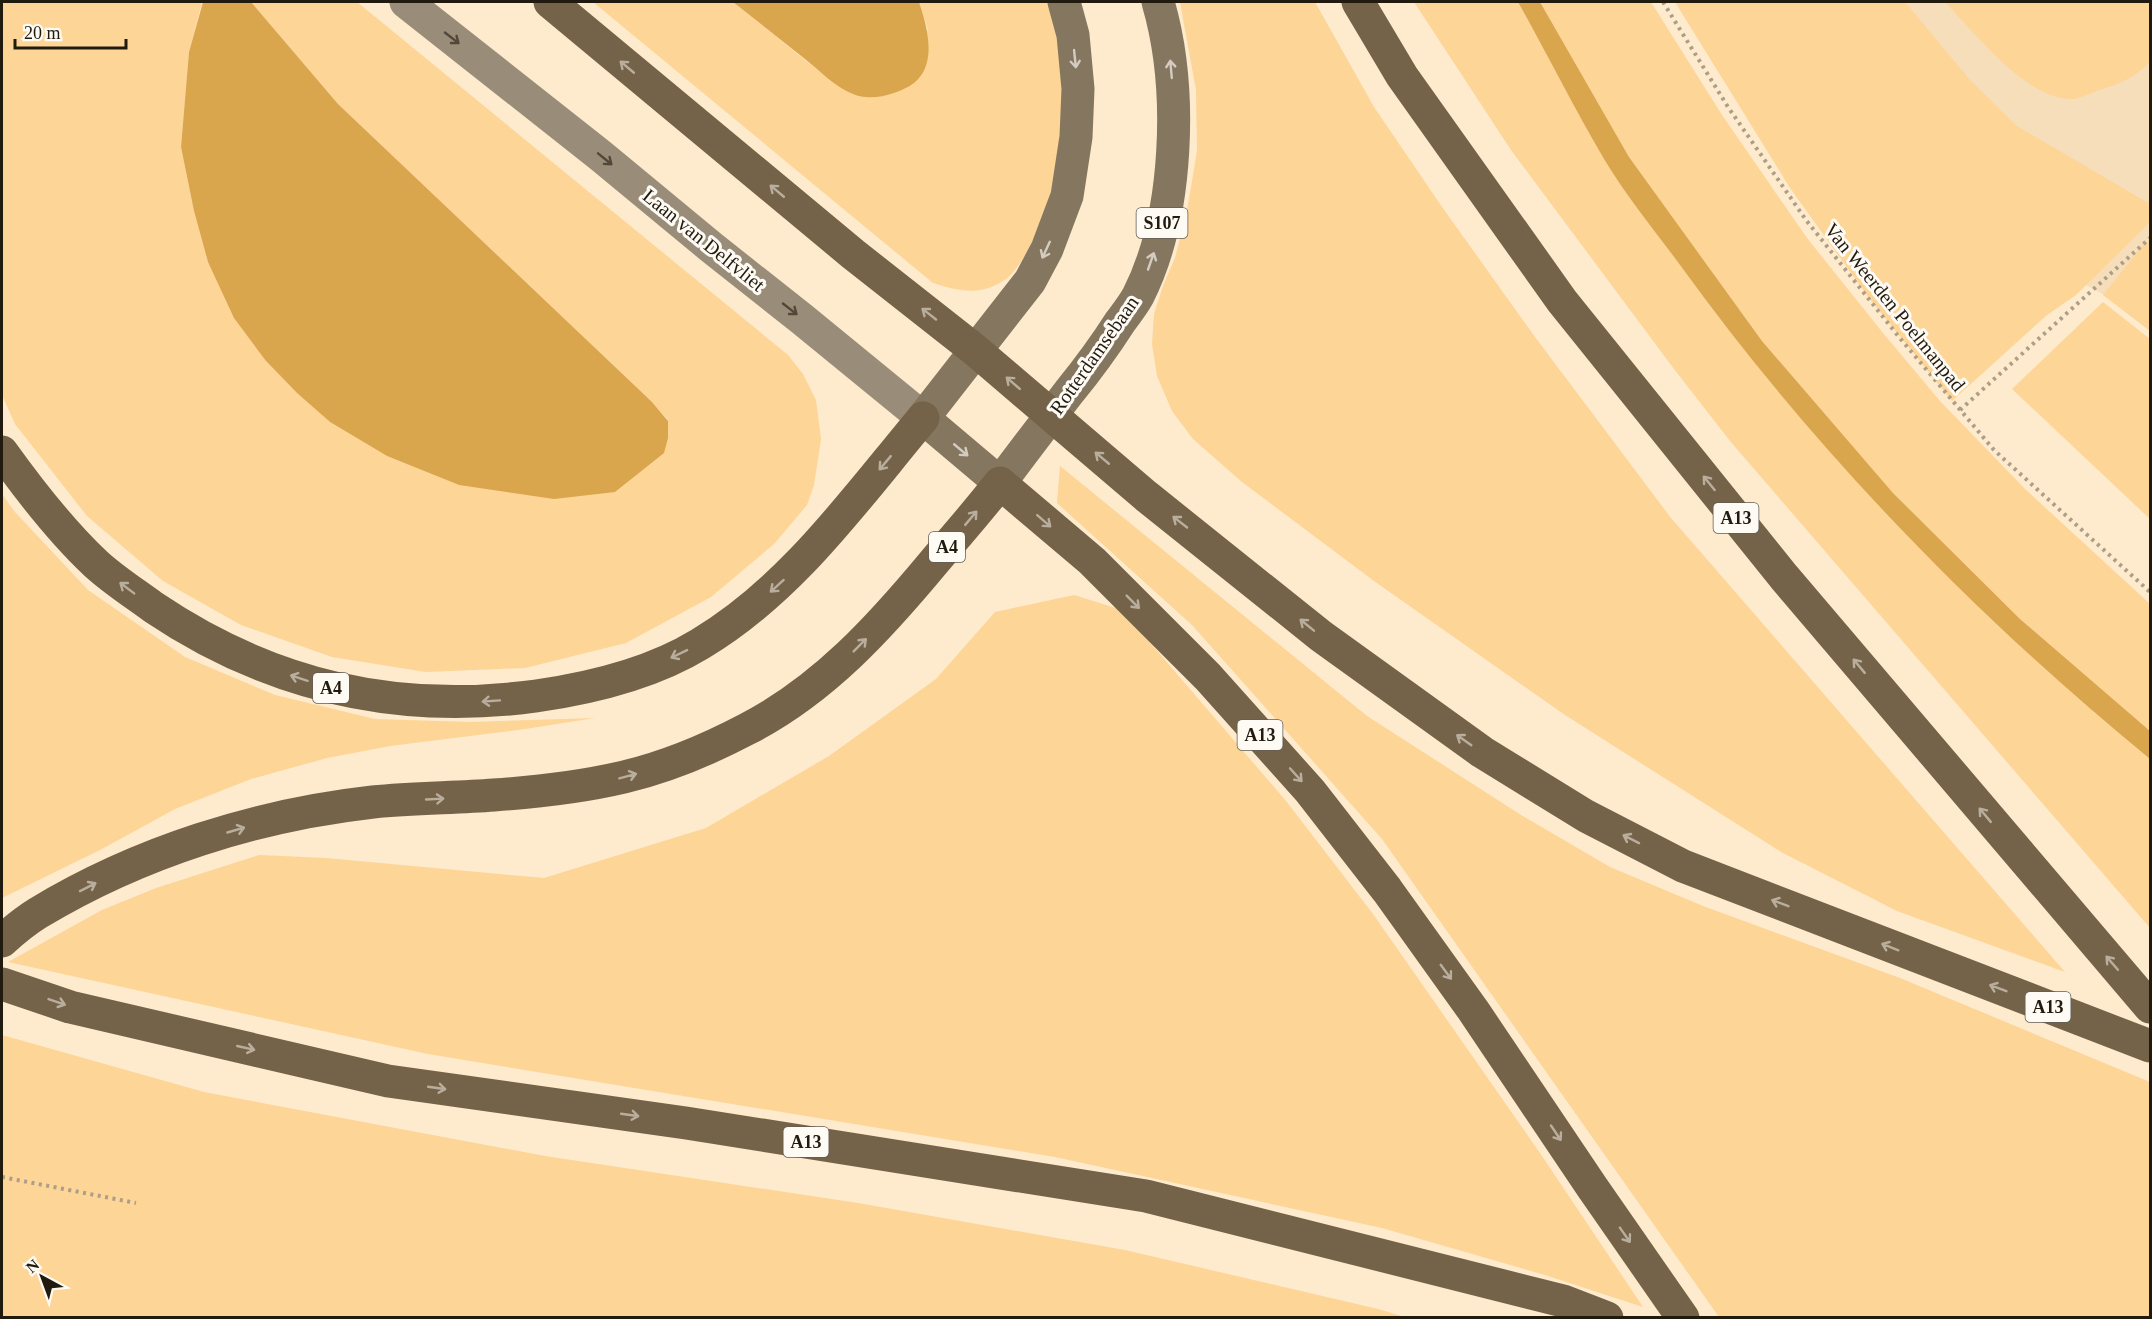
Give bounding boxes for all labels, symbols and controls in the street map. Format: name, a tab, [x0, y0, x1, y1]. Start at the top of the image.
scale bar	[15, 12, 126, 50]
text: 20 m	[24, 23, 61, 43]
one-way arrow	[444, 31, 460, 44]
one-way arrow	[1070, 48, 1081, 68]
one-way arrow	[1165, 59, 1176, 79]
one-way arrow	[620, 60, 635, 74]
one-way arrow	[597, 152, 612, 166]
street label: Laan van Delfvliet	[639, 184, 770, 296]
one-way arrow	[770, 185, 786, 198]
road number: S107	[1136, 208, 1188, 238]
street label: Van Weerden Poelmanpad	[1820, 218, 1970, 396]
one-way arrow	[1039, 241, 1051, 259]
one-way arrow	[1146, 252, 1157, 271]
street label: Rotterdamsebaan	[1045, 292, 1143, 418]
one-way arrow	[781, 303, 797, 316]
one-way arrow	[921, 307, 937, 320]
one-way arrow	[1005, 376, 1021, 389]
one-way arrow	[953, 444, 969, 457]
one-way arrow	[1095, 451, 1110, 465]
one-way arrow	[878, 455, 892, 470]
one-way arrow	[1702, 475, 1715, 491]
road number: A13	[1714, 503, 1758, 533]
one-way arrow	[965, 510, 978, 526]
one-way arrow	[1036, 514, 1052, 527]
one-way arrow	[1172, 516, 1188, 528]
road number: A4	[929, 532, 965, 562]
one-way arrow	[769, 579, 784, 593]
one-way arrow	[120, 581, 136, 594]
one-way arrow	[1126, 595, 1140, 610]
one-way arrow	[1299, 618, 1315, 631]
one-way arrow	[852, 638, 867, 653]
one-way arrow	[670, 649, 688, 661]
one-way arrow	[1853, 658, 1866, 674]
one-way arrow	[290, 672, 309, 683]
road number: A4	[313, 673, 349, 703]
one-way arrow	[482, 696, 502, 707]
road number: A13	[1238, 720, 1282, 750]
one-way arrow	[1456, 734, 1473, 746]
one-way arrow	[1289, 767, 1303, 782]
one-way arrow	[618, 769, 637, 781]
one-way arrow	[424, 794, 444, 805]
one-way arrow	[1979, 807, 1992, 823]
one-way arrow	[226, 824, 245, 835]
one-way arrow	[1623, 833, 1641, 845]
one-way arrow	[79, 880, 97, 892]
one-way arrow	[1771, 897, 1789, 908]
one-way arrow	[1881, 941, 1900, 952]
one-way arrow	[2105, 956, 2119, 971]
one-way arrow	[1440, 963, 1452, 979]
one-way arrow	[1989, 982, 2007, 993]
road number: A13	[2026, 992, 2070, 1022]
one-way arrow	[47, 998, 66, 1009]
one-way arrow	[236, 1043, 256, 1054]
one-way arrow	[427, 1082, 447, 1093]
one-way arrow	[620, 1109, 640, 1120]
one-way arrow	[1550, 1124, 1562, 1141]
road number: A13	[784, 1127, 828, 1157]
one-way arrow	[1619, 1227, 1631, 1243]
north arrow	[12, 1247, 72, 1307]
text: N	[23, 1256, 43, 1276]

